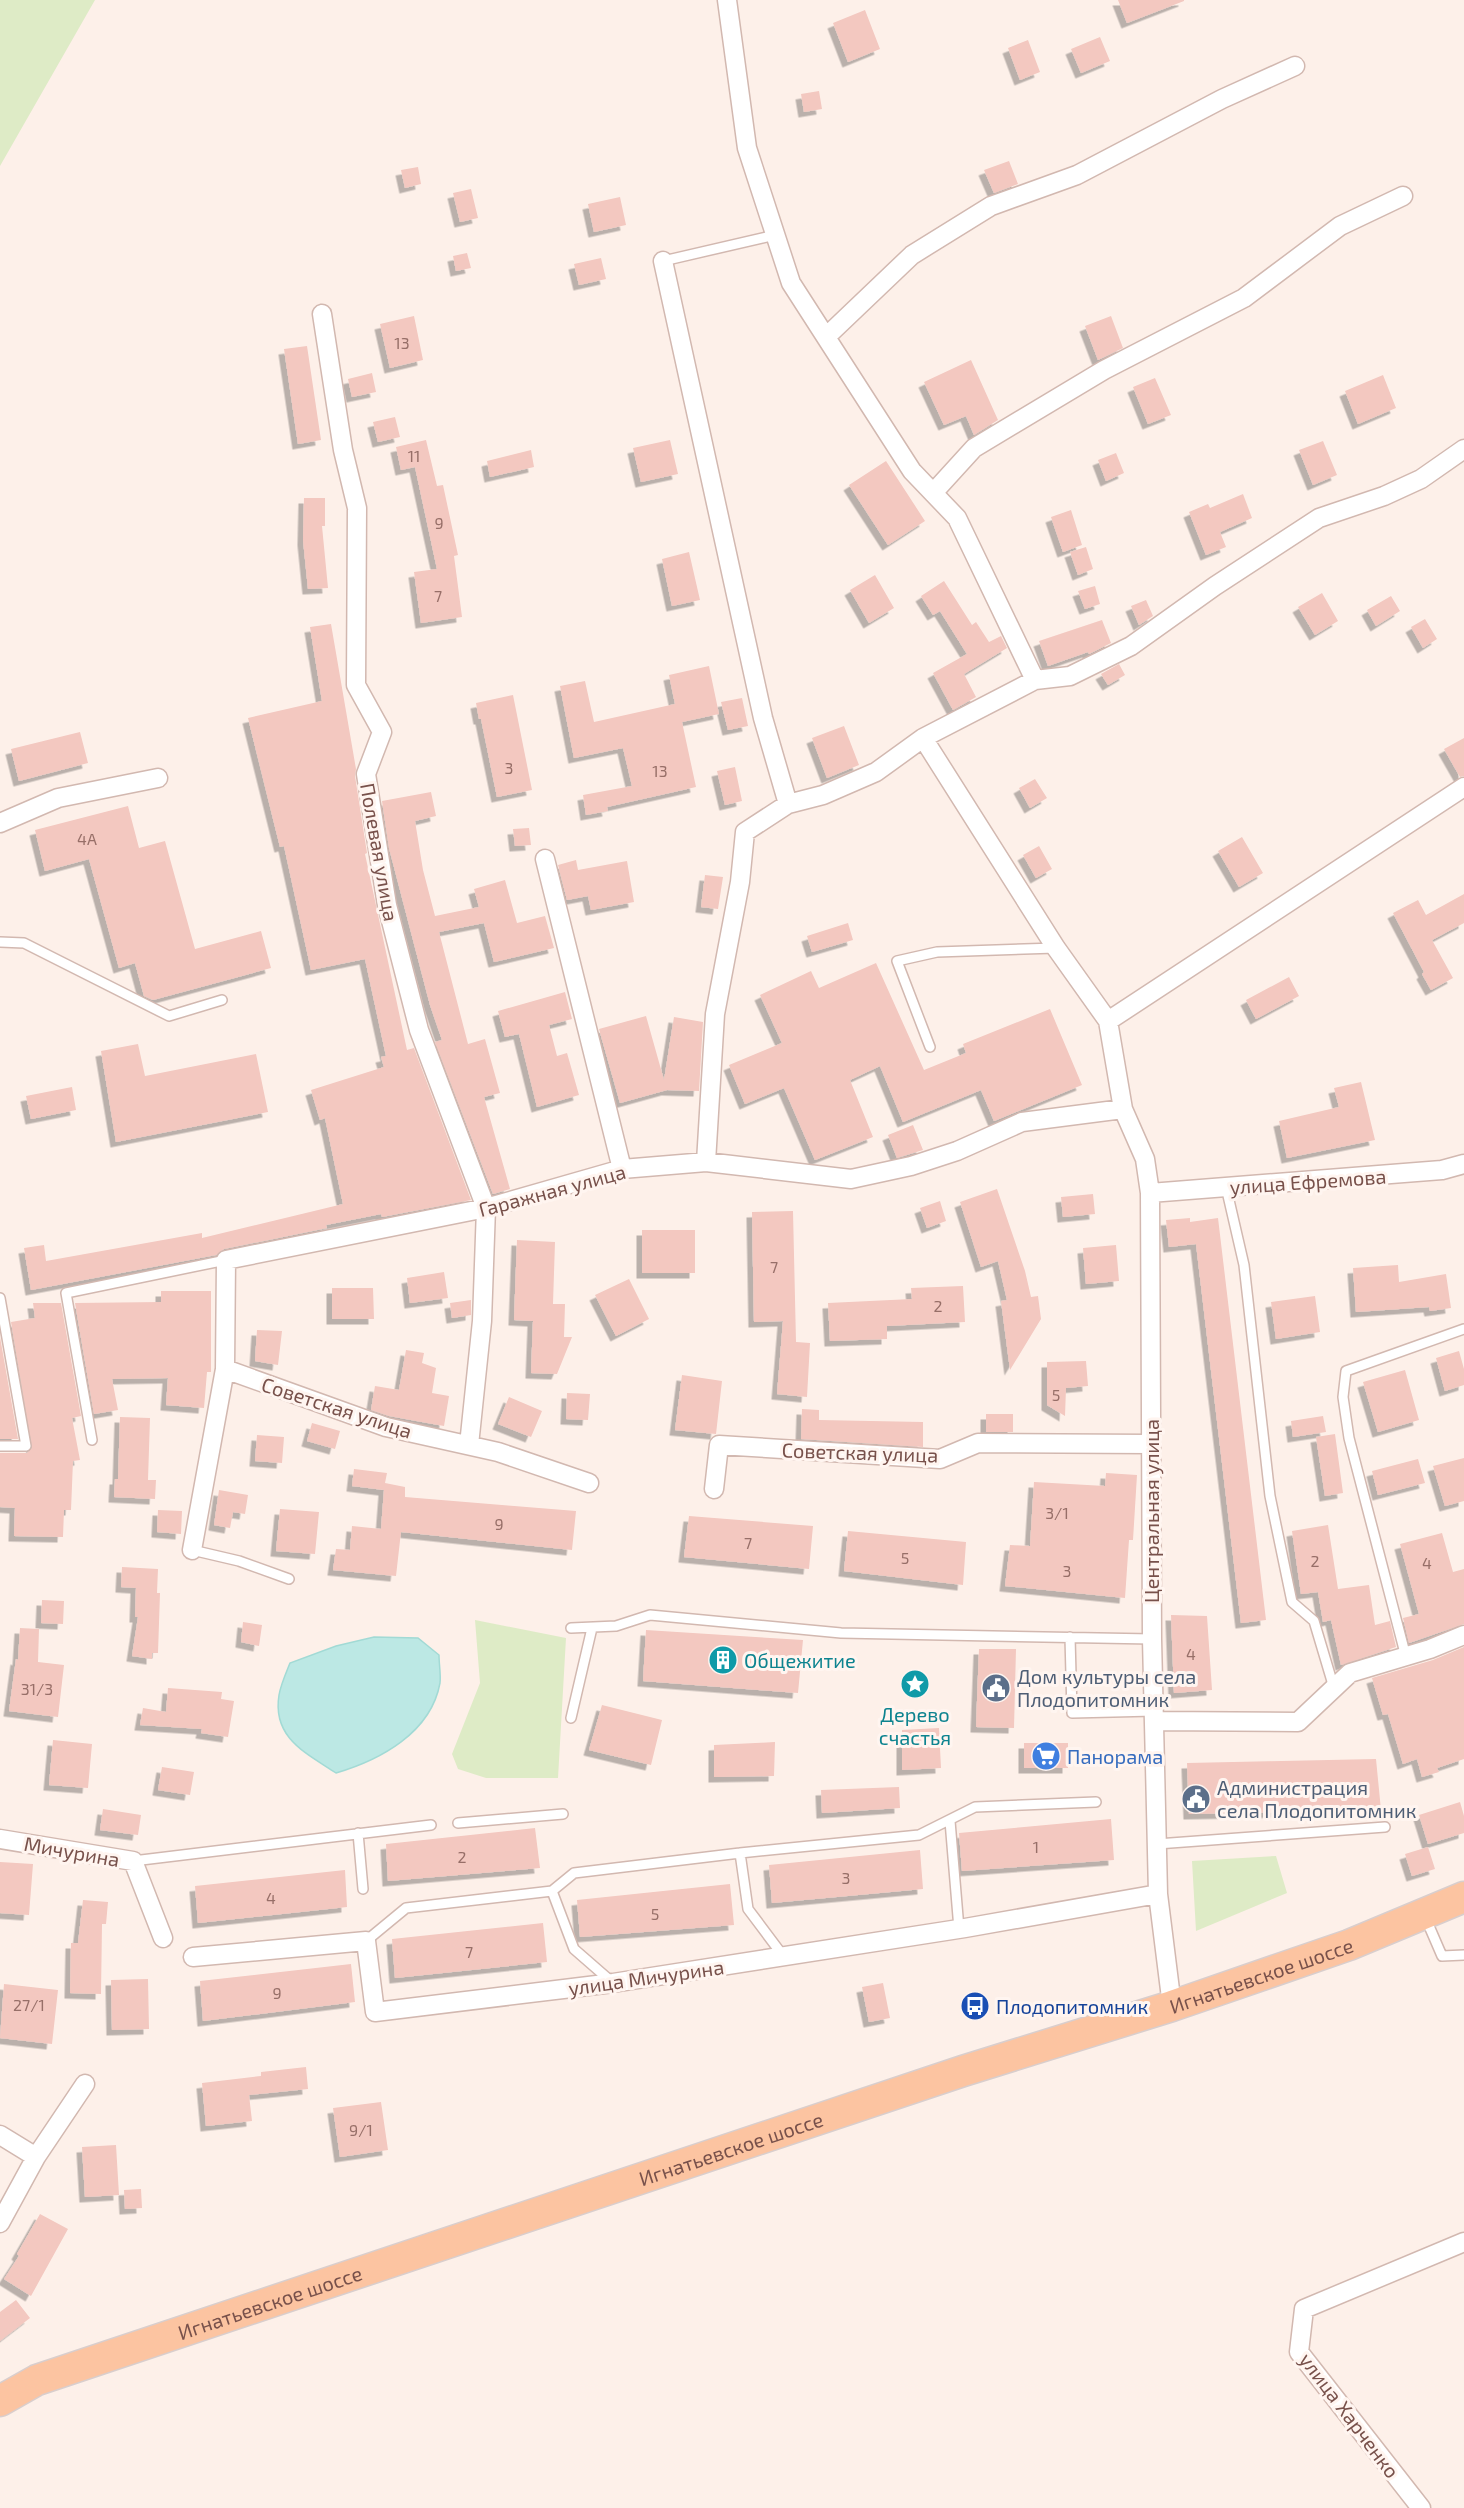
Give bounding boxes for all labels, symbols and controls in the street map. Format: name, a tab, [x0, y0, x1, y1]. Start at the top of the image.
house number: 13	[394, 333, 410, 352]
house number: 11	[408, 446, 420, 465]
house number: 9	[434, 513, 444, 532]
house number: 7	[434, 586, 442, 605]
house number: 3	[505, 758, 513, 777]
house number: 13	[652, 761, 668, 780]
street label: Полевая улица	[355, 781, 404, 923]
house number: 4А	[77, 829, 97, 848]
street label: Гаражная улица	[476, 1159, 629, 1222]
street label: улица Ефремова	[1229, 1164, 1387, 1199]
house number: 7	[770, 1257, 778, 1276]
house number: 2	[934, 1296, 943, 1315]
street label: Советская улица	[259, 1371, 415, 1444]
house number: 5	[1052, 1385, 1060, 1404]
street label: Центральная улица	[1139, 1419, 1164, 1603]
street label: Советская улица	[781, 1437, 939, 1468]
house number: 3/1	[1045, 1503, 1069, 1522]
house number: 9	[494, 1514, 504, 1533]
house number: 7	[744, 1533, 752, 1552]
house number: 5	[901, 1548, 909, 1567]
house number: 2	[1311, 1551, 1320, 1570]
house number: 4	[1422, 1553, 1432, 1572]
house number: 3	[1063, 1561, 1071, 1580]
building icon: Общежитие	[707, 1644, 739, 1676]
house number: 4	[1186, 1644, 1196, 1663]
place label: Общежитие	[744, 1648, 856, 1672]
place label: Дом культуры села Плодопитомник	[1017, 1664, 1196, 1711]
place icon: Дерево счастья	[899, 1668, 931, 1700]
public building icon: Дом культуры села Плодопитомник	[980, 1672, 1012, 1704]
house number: 31/3	[21, 1679, 53, 1698]
place label: Дерево счастья	[879, 1702, 951, 1749]
supermarket icon: Панорама	[1030, 1740, 1062, 1772]
place label: Панорама	[1067, 1744, 1163, 1768]
place label: Администрация села Плодопитомник	[1217, 1775, 1417, 1822]
public building icon: Администрация села Плодопитомник	[1180, 1783, 1212, 1815]
street label: Мичурина	[22, 1831, 122, 1872]
house number: 1	[1033, 1837, 1039, 1856]
house number: 2	[458, 1847, 467, 1866]
house number: 3	[842, 1868, 850, 1887]
house number: 4	[266, 1888, 276, 1907]
house number: 5	[651, 1904, 659, 1923]
street label: Игнатьевское шоссе	[1166, 1933, 1356, 2018]
house number: 7	[465, 1942, 473, 1961]
street label: улица Мичурина	[567, 1954, 726, 2001]
house number: 9	[272, 1983, 282, 2002]
bus stop icon: Плодопитомник	[959, 1990, 991, 2022]
place label: Плодопитомник	[996, 1994, 1148, 2018]
house number: 27/1	[13, 1995, 45, 2014]
street label: Игнатьевское шоссе	[636, 2107, 826, 2190]
house number: 9/1	[349, 2120, 373, 2139]
street label: Игнатьевское шоссе	[175, 2260, 365, 2344]
street label: улица Харченко	[1294, 2348, 1405, 2483]

